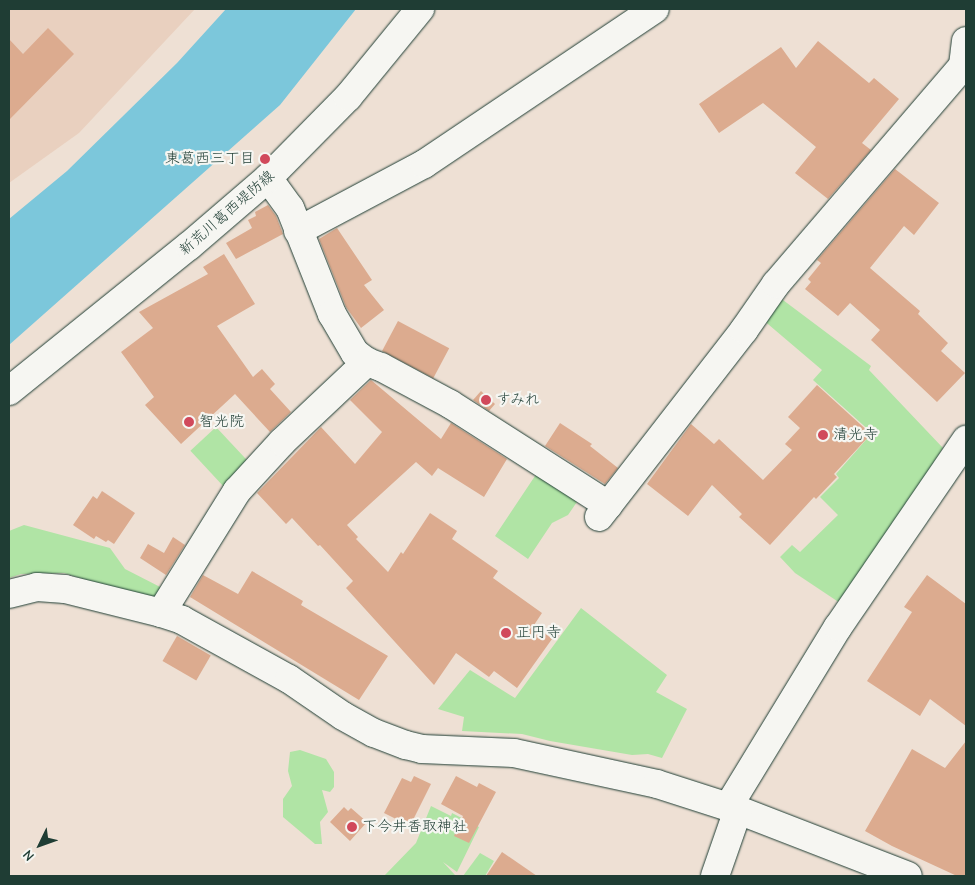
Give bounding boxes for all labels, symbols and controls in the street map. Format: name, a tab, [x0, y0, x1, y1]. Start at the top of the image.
place label: 東葛西三丁目	[165, 150, 255, 168]
marker: 東葛西三丁目	[259, 153, 271, 165]
street label: 新荒川葛西堤防線	[176, 167, 278, 259]
place label: すみれ	[496, 391, 541, 409]
marker: すみれ	[480, 394, 492, 406]
place label: 智光院	[199, 413, 244, 431]
marker: 智光院	[183, 416, 195, 428]
place label: 清光寺	[833, 426, 878, 444]
marker: 清光寺	[817, 429, 829, 441]
place label: 正円寺	[516, 624, 561, 642]
marker: 正円寺	[500, 627, 512, 639]
place label: 下今井香取神社	[362, 818, 467, 836]
north arrow	[15, 820, 65, 870]
marker: 下今井香取神社	[346, 821, 358, 833]
text: N	[19, 846, 38, 864]

